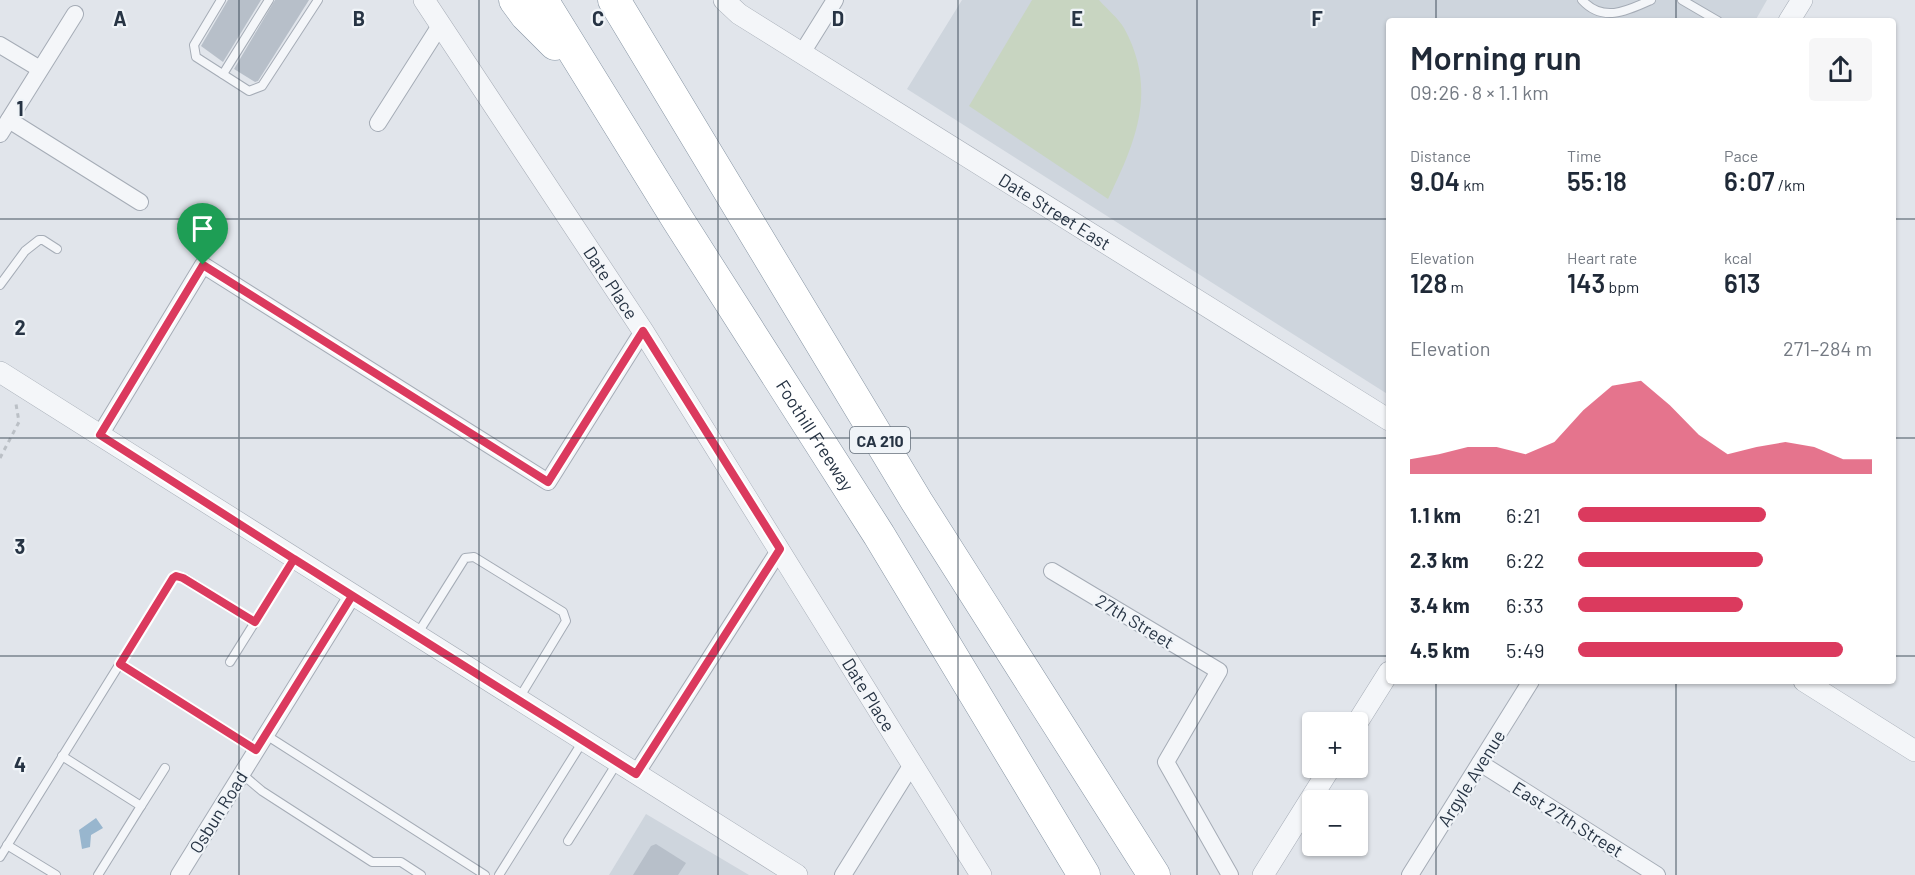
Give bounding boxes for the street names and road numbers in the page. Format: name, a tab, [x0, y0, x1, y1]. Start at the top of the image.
street label: Date Street East	[995, 168, 1115, 255]
street label: Date Place	[579, 242, 643, 323]
street label: Foothill Freeway	[772, 376, 859, 495]
road number: CA 210	[850, 427, 910, 453]
street label: 27th Street	[1092, 589, 1178, 653]
street label: Date Place	[838, 654, 900, 736]
street label: Argyle Avenue	[1433, 726, 1509, 830]
street label: Osbun Road	[184, 767, 252, 857]
street label: East 27th Street	[1509, 776, 1627, 862]

